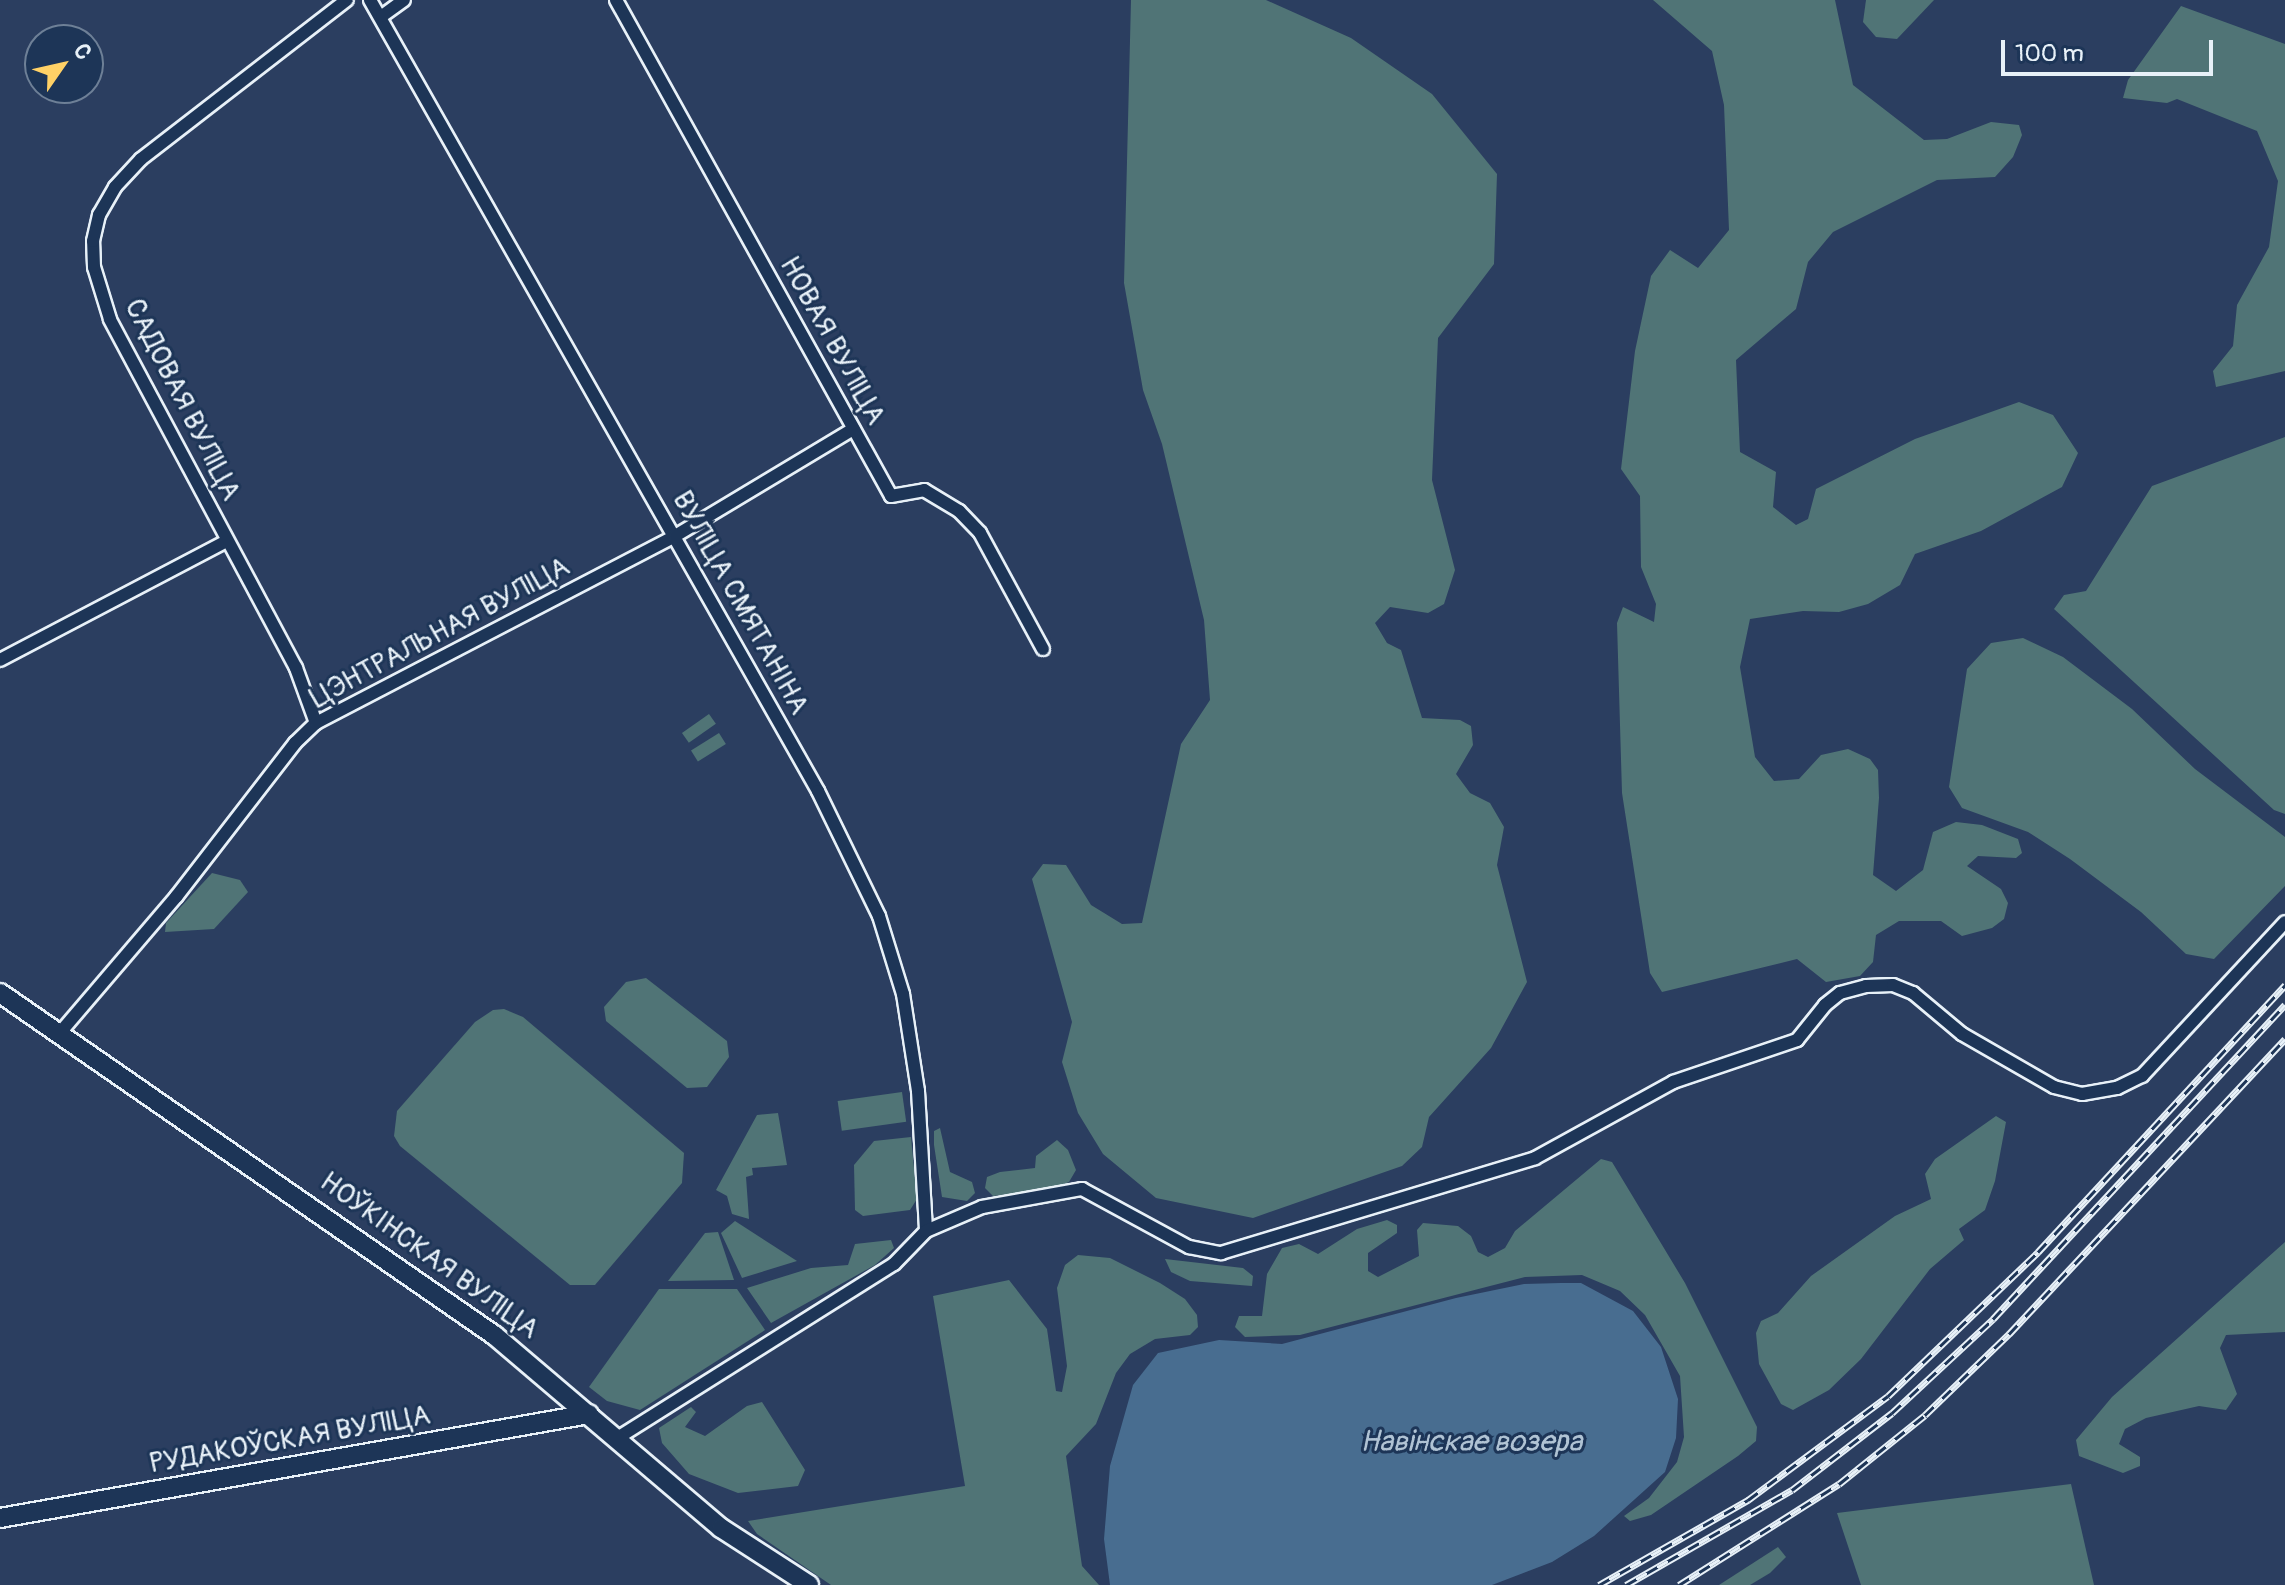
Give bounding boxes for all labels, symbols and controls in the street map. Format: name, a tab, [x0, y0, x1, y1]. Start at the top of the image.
north arrow	[24, 24, 104, 104]
scale bar	[2005, 24, 2217, 74]
text: С	[67, 38, 98, 65]
text: 100 m	[2015, 39, 2084, 68]
street label: НОВАЯ ВУЛІЦА	[772, 251, 892, 431]
street label: САДОВАЯ ВУЛІЦА	[117, 294, 247, 506]
street label: ВУЛІЦА СМЯТАНІНА	[665, 485, 815, 721]
street label: ЦЭНТРАЛЬНАЯ ВУЛІЦА	[304, 550, 576, 716]
street label: НОЎКІНСКАЯ ВУЛІЦА	[313, 1165, 545, 1347]
street label: РУДАКОЎСКАЯ ВУЛІЦА	[147, 1399, 433, 1481]
water label: Навінскае возера	[1360, 1424, 1582, 1460]

